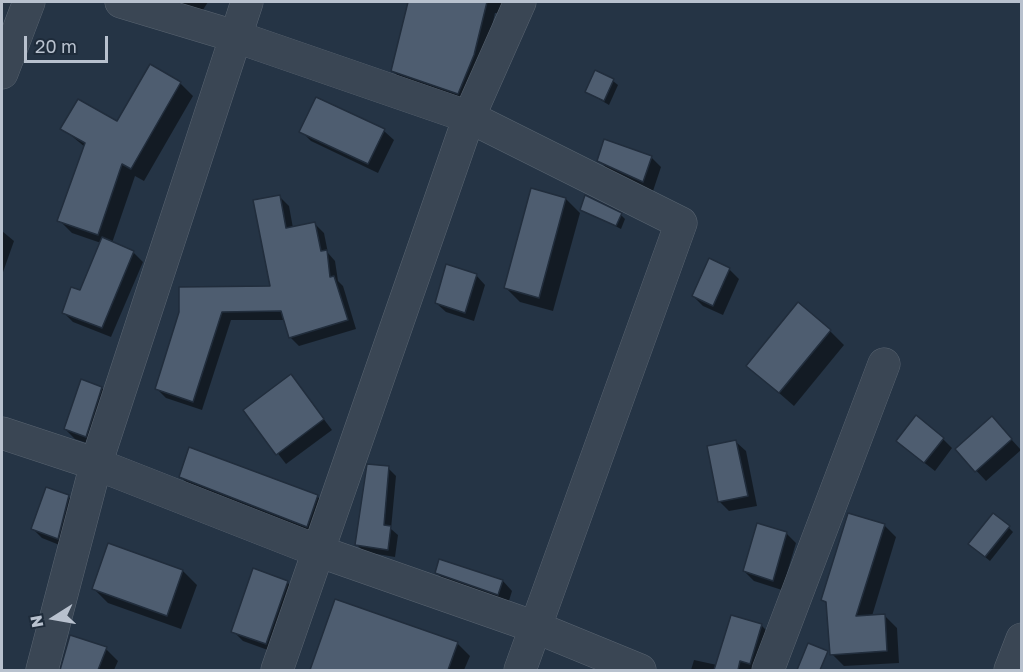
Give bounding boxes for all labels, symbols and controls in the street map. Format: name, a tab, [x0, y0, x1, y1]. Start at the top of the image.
scale bar	[27, 24, 111, 62]
text: 20 m	[35, 35, 77, 57]
north arrow	[24, 588, 84, 648]
text: N	[25, 614, 47, 629]

